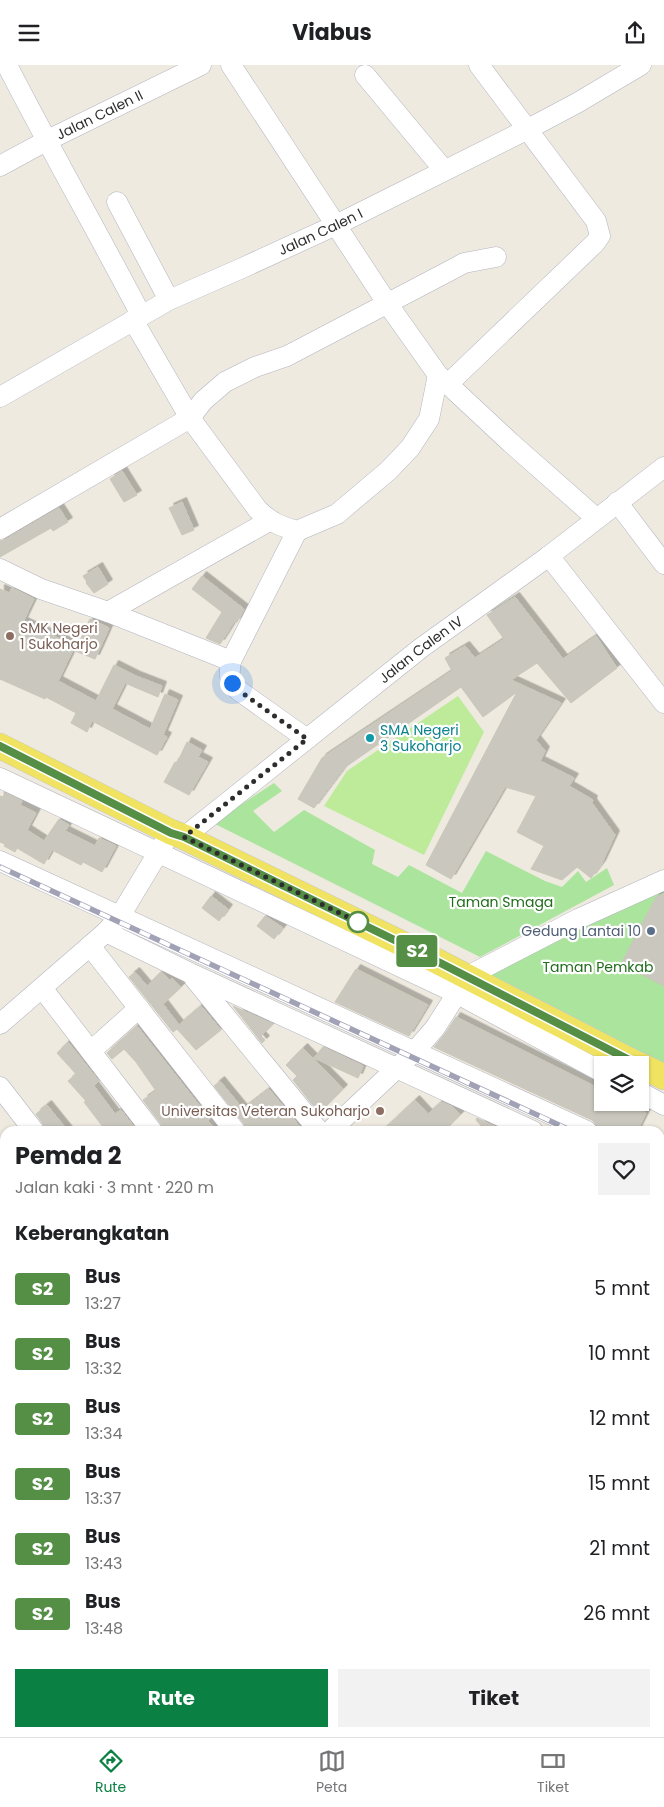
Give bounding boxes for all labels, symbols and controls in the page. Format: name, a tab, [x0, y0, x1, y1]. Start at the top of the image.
text: Viabus	[292, 17, 372, 48]
icon: menu	[15, 19, 43, 47]
icon: share	[621, 19, 649, 47]
street label: Jalan Calen II	[53, 85, 146, 145]
street label: Jalan Calen I	[275, 203, 366, 260]
street label: Jalan Calen IV	[375, 611, 467, 688]
place label: SMK Negeri 1 Sukoharjo	[20, 618, 98, 654]
marker: SMK Negeri 1 Sukoharjo	[4, 630, 16, 642]
your location	[220, 671, 245, 696]
place label: SMA Negeri 3 Sukoharjo	[380, 720, 461, 756]
marker: SMA Negeri 3 Sukoharjo	[364, 732, 376, 744]
park label: Taman Smaga	[449, 892, 553, 912]
unlabelled marker	[347, 911, 369, 933]
place label: Gedung Lantai 10	[521, 921, 641, 941]
marker: Gedung Lantai 10	[645, 925, 657, 937]
line badge: S2	[394, 935, 440, 967]
text: S2	[406, 938, 428, 963]
park label: Taman Pemkab	[543, 957, 653, 977]
map controls	[594, 1056, 649, 1111]
button: layers	[594, 1056, 649, 1111]
place label: Universitas Veteran Sukoharjo	[161, 1101, 370, 1121]
marker: Universitas Veteran Sukoharjo	[374, 1105, 386, 1117]
text: Pemda 2	[15, 1139, 122, 1172]
button: heart	[598, 1143, 650, 1195]
text: Jalan kaki · 3 mnt · 220 m	[15, 1176, 214, 1199]
text: Keberangkatan	[15, 1220, 169, 1247]
text: Bus	[85, 1263, 121, 1290]
text: 5 mnt	[594, 1275, 650, 1302]
text: S2	[32, 1276, 53, 1301]
text: 13:27	[85, 1292, 121, 1315]
text: Bus	[85, 1328, 121, 1355]
text: 10 mnt	[588, 1340, 650, 1367]
text: S2	[32, 1341, 53, 1366]
text: 13:32	[85, 1357, 122, 1380]
text: Bus	[85, 1393, 121, 1420]
text: 12 mnt	[589, 1405, 650, 1432]
text: S2	[32, 1406, 53, 1431]
text: 13:34	[85, 1422, 122, 1445]
text: Bus	[85, 1458, 121, 1485]
text: 15 mnt	[588, 1470, 650, 1497]
text: S2	[32, 1471, 53, 1496]
text: 13:37	[85, 1487, 121, 1510]
text: Bus	[85, 1523, 121, 1550]
text: 21 mnt	[589, 1535, 650, 1562]
text: S2	[32, 1536, 53, 1561]
text: 13:43	[85, 1552, 122, 1575]
text: Bus	[85, 1588, 121, 1615]
text: 26 mnt	[583, 1600, 650, 1627]
text: S2	[32, 1601, 53, 1626]
text: 13:48	[85, 1617, 123, 1640]
button: Rute	[15, 1669, 328, 1727]
button: Tiket	[338, 1669, 650, 1727]
tab: Rute	[95, 1747, 126, 1798]
tab: Peta	[316, 1747, 347, 1798]
tab: Tiket	[537, 1747, 569, 1798]

